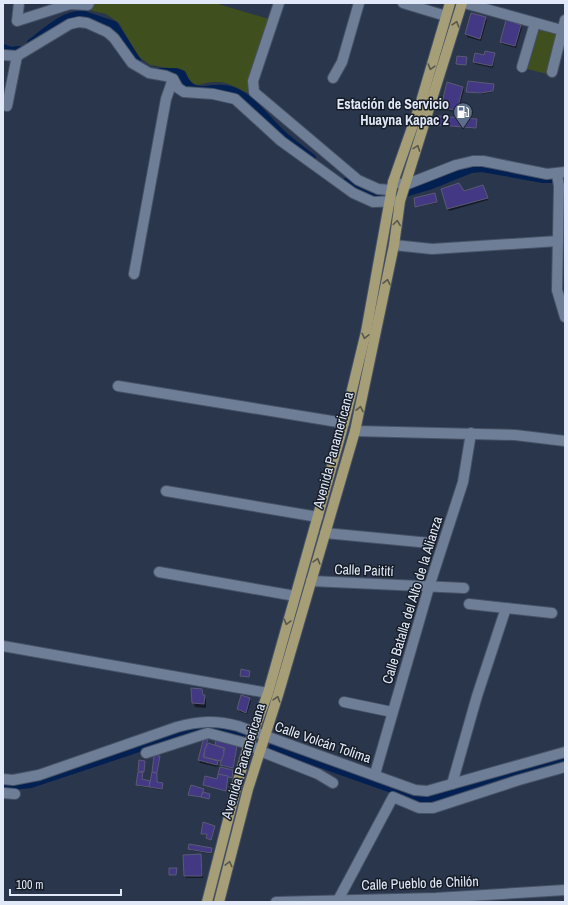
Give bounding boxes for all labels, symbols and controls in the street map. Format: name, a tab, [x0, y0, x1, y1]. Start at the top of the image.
one-way arrow	[451, 21, 460, 28]
one-way arrow	[427, 64, 436, 71]
place label: Estación de Servicio Huayna Kapac 2	[337, 95, 449, 129]
fuel station icon: Estación de Servicio Huayna Kapac 2	[452, 101, 474, 129]
one-way arrow	[412, 145, 421, 152]
one-way arrow	[393, 220, 402, 226]
one-way arrow	[382, 279, 391, 285]
one-way arrow	[361, 332, 370, 339]
street label: Avenida Panamericana	[309, 389, 357, 511]
one-way arrow	[355, 406, 363, 412]
street label: Calle Batalla del Alto de la Alianza	[378, 513, 446, 686]
one-way arrow	[312, 558, 321, 565]
street label: Calle Paitití	[334, 560, 395, 580]
one-way arrow	[284, 619, 292, 625]
one-way arrow	[272, 696, 281, 703]
street label: Avenida Panamericana	[217, 701, 269, 822]
street label: Calle Volcán Tolima	[272, 717, 374, 767]
one-way arrow	[224, 861, 233, 868]
scale bar	[10, 871, 121, 897]
street label: Calle Pueblo de Chilón	[361, 872, 479, 894]
text: 100 m	[16, 877, 43, 893]

